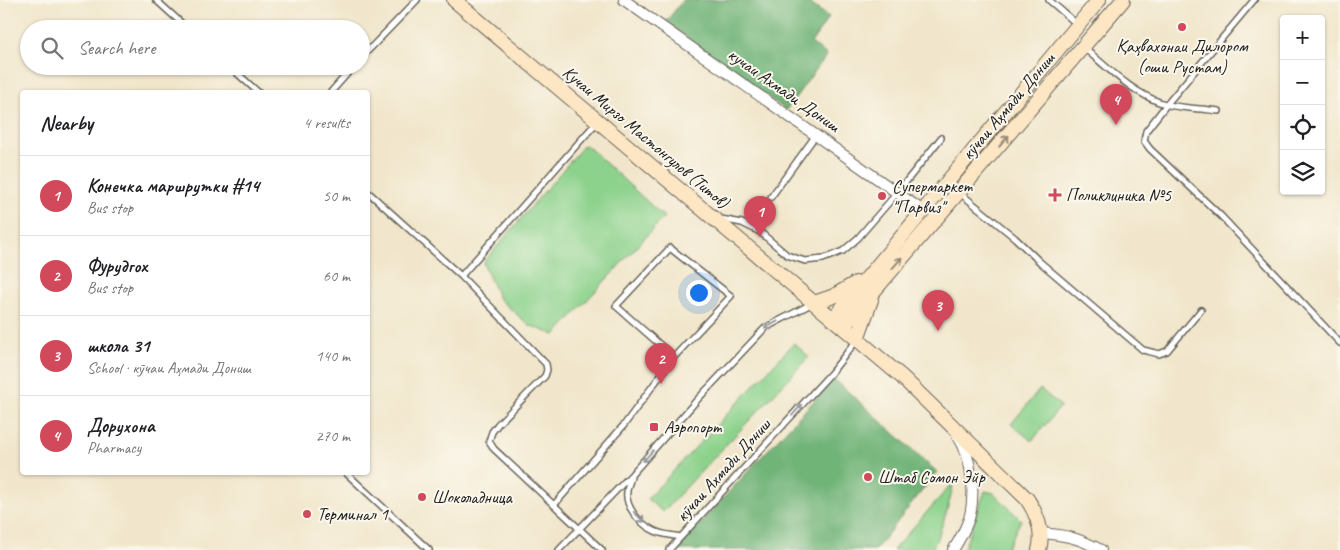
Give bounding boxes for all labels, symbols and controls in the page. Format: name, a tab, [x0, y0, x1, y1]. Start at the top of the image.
map controls	[1280, 15, 1325, 195]
button: +	[1280, 15, 1325, 60]
search box	[20, 20, 370, 75]
marker: Қаҳвахонаи Дилором (оши Рустам)	[1176, 21, 1188, 33]
icon: search	[38, 34, 66, 62]
place label: Қаҳвахонаи Дилором (оши Рустам)	[1117, 35, 1249, 78]
text: Search here	[78, 36, 155, 60]
street label: кучаи Ахмади Дониш	[724, 43, 845, 138]
street label: кӯчаи Аҳмади Дониш	[957, 47, 1060, 164]
button: −	[1280, 60, 1325, 105]
street label: Кучаи Мирзо Мастонгулов (Титов)	[558, 61, 734, 214]
pin: 4	[1100, 84, 1132, 125]
button: locate	[1280, 105, 1325, 150]
text: Nearby	[40, 110, 93, 136]
text: 4 results	[303, 113, 350, 133]
one-way arrow	[998, 134, 1009, 147]
button: layers	[1280, 150, 1325, 195]
text: Конечка маршрутки #14	[87, 174, 259, 198]
place label: Супермаркет "Парвиз"	[892, 175, 973, 218]
place label: Поликлиника №5	[1066, 184, 1172, 206]
text: 1	[52, 186, 60, 206]
text: 50 m	[323, 186, 350, 206]
marker: Поликлиника №5	[1048, 188, 1062, 202]
marker: Супермаркет "Парвиз"	[876, 190, 888, 202]
pin: 1	[744, 196, 776, 237]
text: Bus stop	[87, 198, 133, 218]
text: Фурудгох	[87, 254, 147, 278]
one-way arrow	[891, 257, 903, 270]
text: 2	[52, 266, 60, 286]
text: 60 m	[323, 266, 350, 286]
text: Bus stop	[87, 278, 133, 298]
your location	[686, 280, 712, 306]
pin: 3	[922, 290, 954, 331]
one-way arrow	[764, 321, 779, 331]
text: школа 31	[87, 334, 150, 358]
pin: 2	[645, 343, 677, 384]
text: 3	[52, 346, 60, 366]
text: 140 m	[316, 346, 350, 366]
text: School · кӯчаи Аҳмади Дониш	[87, 358, 251, 378]
one-way arrow	[791, 404, 803, 417]
street label: кӯчаи Ахмади Дониш	[671, 413, 776, 526]
text: Дорухона	[87, 414, 154, 438]
place label: Аэропорт	[664, 416, 723, 438]
marker: Аэропорт	[648, 421, 660, 433]
text: 4	[52, 426, 60, 446]
text: 270 m	[316, 426, 350, 446]
text: Pharmacy	[87, 438, 141, 458]
one-way arrow	[642, 450, 654, 463]
place label: Штаб Сомон Эйр	[878, 466, 986, 488]
marker: Штаб Сомон Эйр	[862, 471, 874, 483]
place label: Шоколадница	[432, 486, 514, 508]
marker: Шоколадница	[416, 491, 428, 503]
place label: Терминал 1	[317, 503, 389, 525]
marker: Терминал 1	[301, 508, 313, 520]
one-way arrow	[632, 511, 644, 523]

